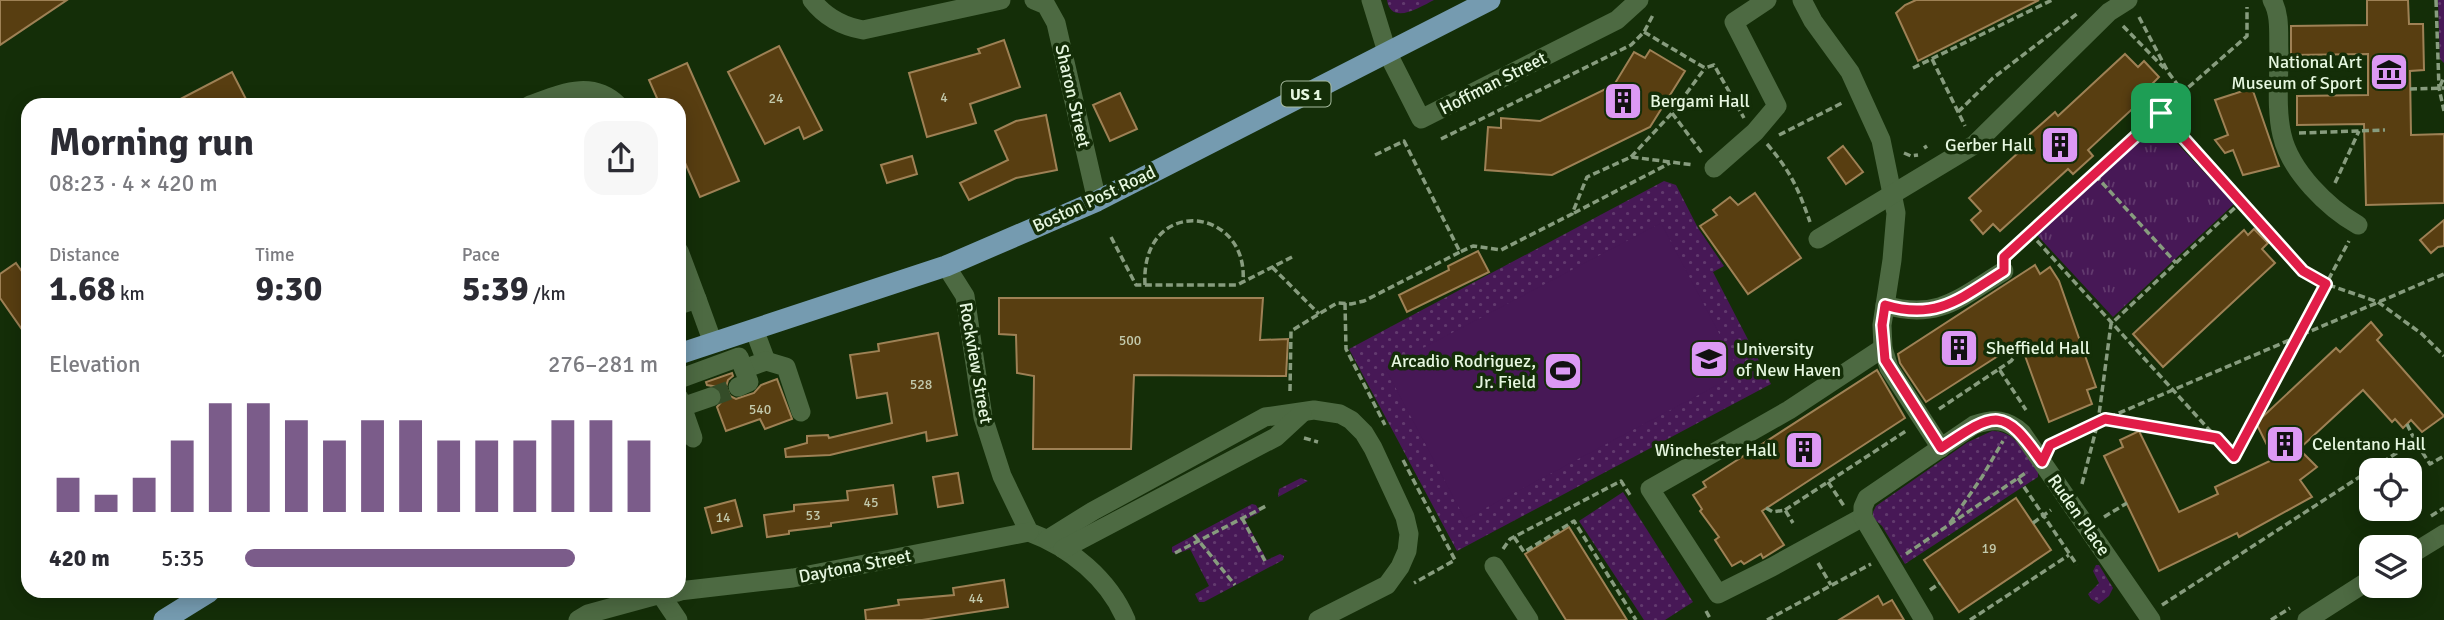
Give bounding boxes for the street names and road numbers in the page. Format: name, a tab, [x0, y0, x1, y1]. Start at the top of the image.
street label: Sharon Street	[1050, 42, 1096, 150]
street label: Hoffman Street	[1436, 47, 1550, 119]
road number: US 1	[1282, 82, 1330, 106]
street label: Boston Post Road	[1029, 161, 1159, 237]
street label: Rockview Street	[954, 301, 998, 425]
street label: Ruden Place	[2043, 470, 2115, 560]
street label: Daytona Street	[797, 544, 913, 588]

